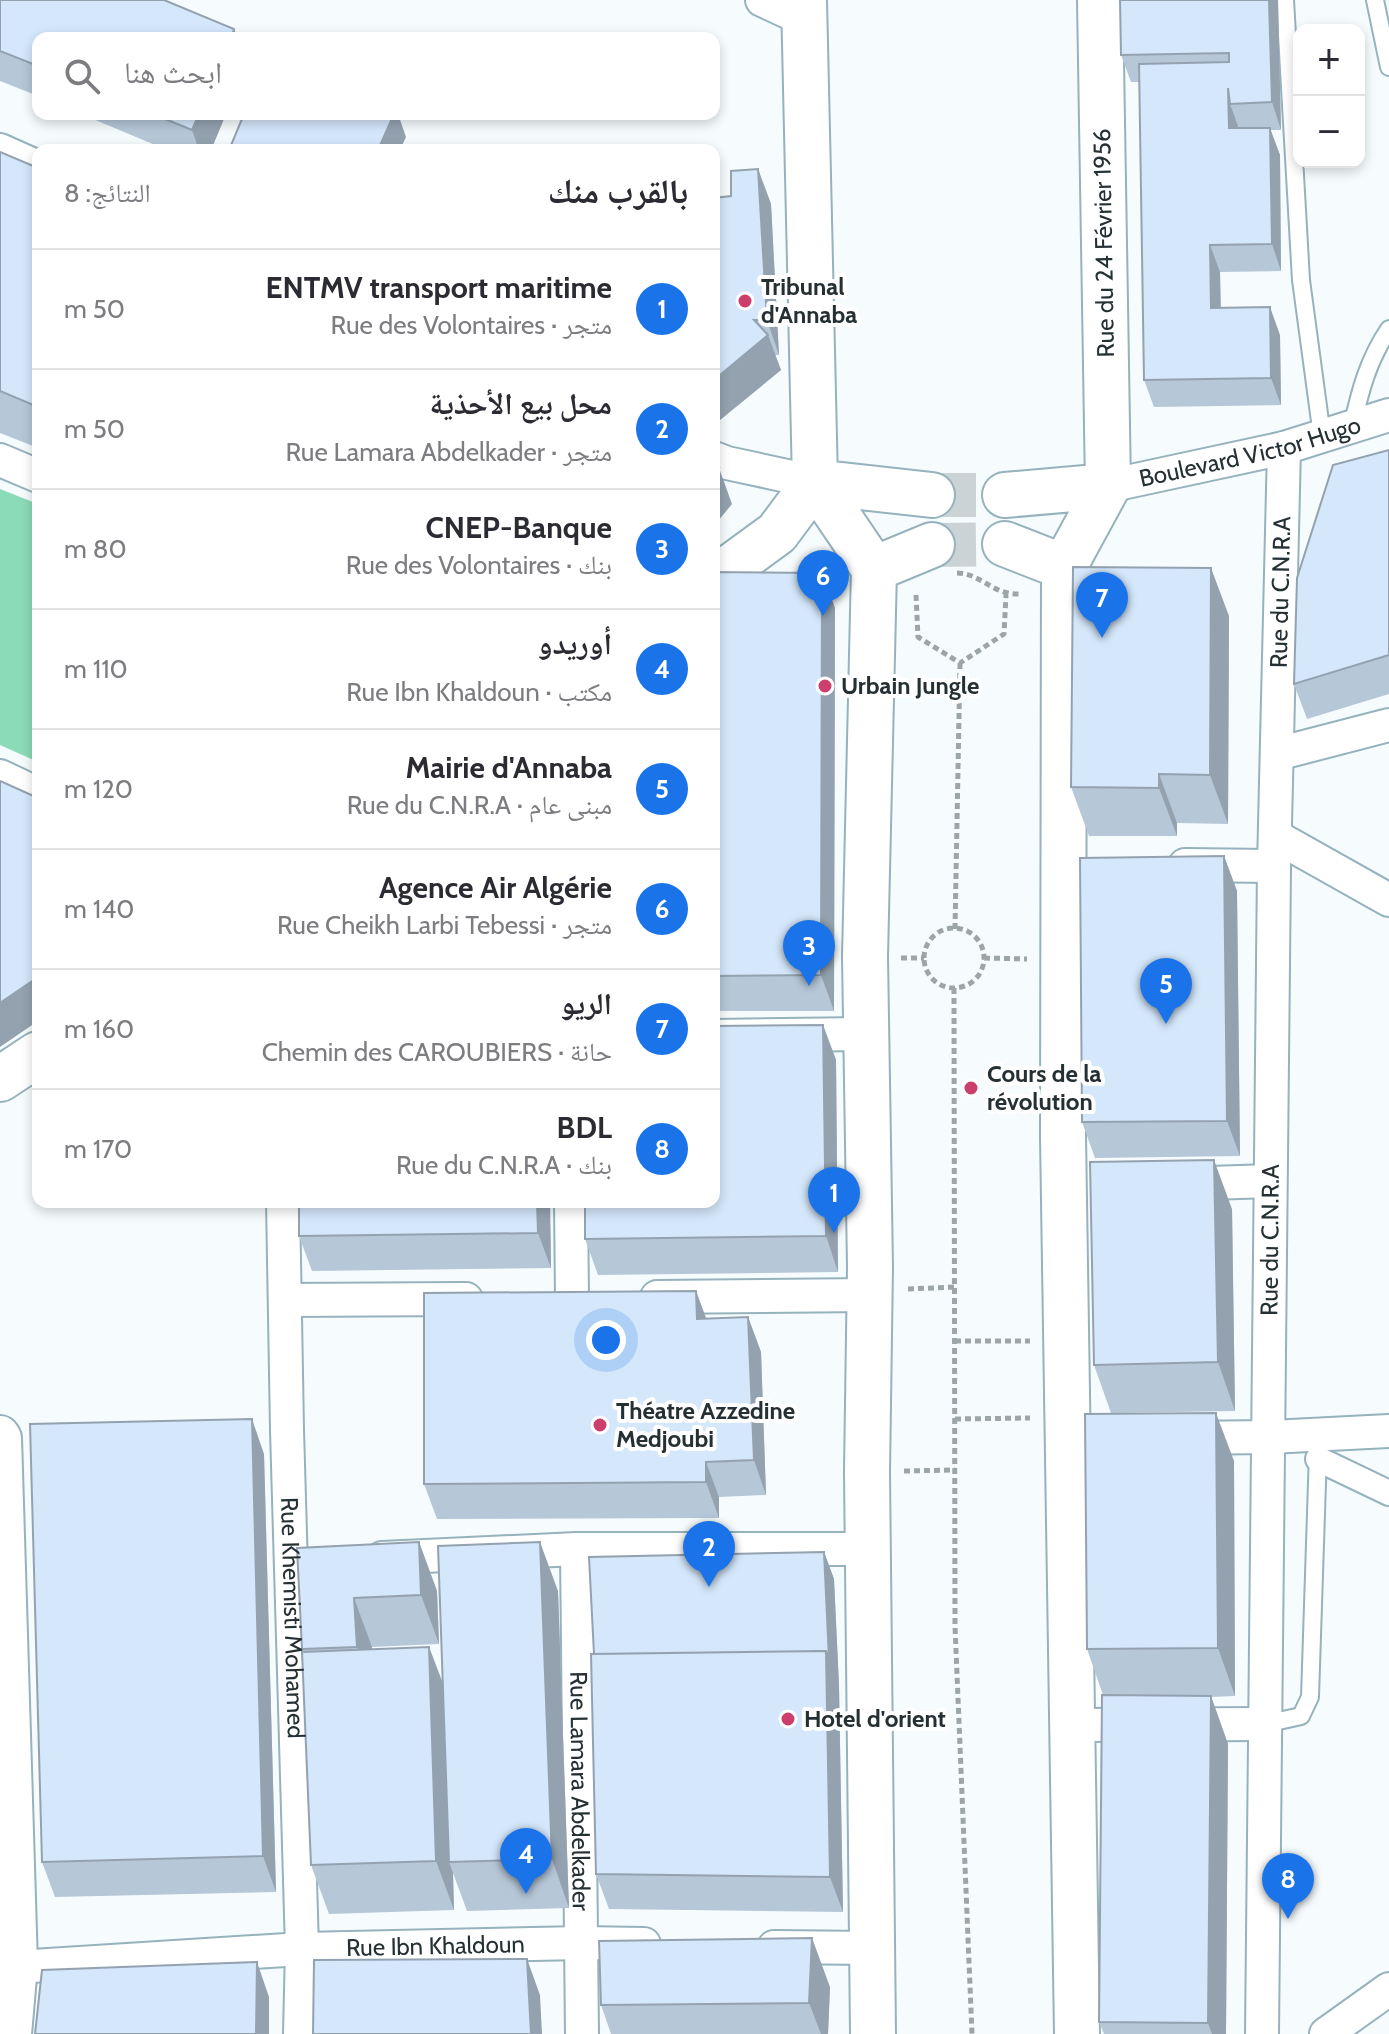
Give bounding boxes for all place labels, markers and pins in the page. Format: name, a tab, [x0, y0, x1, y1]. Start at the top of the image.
place label: Tribunal d'Annaba	[761, 272, 857, 329]
marker: Tribunal d'Annaba	[736, 292, 754, 310]
pin: 6	[797, 550, 849, 616]
pin: 7	[1076, 572, 1128, 638]
place label: Urbain Jungle	[841, 671, 979, 700]
marker: Urbain Jungle	[816, 677, 834, 695]
pin: 3	[783, 920, 835, 986]
pin: 5	[1140, 958, 1192, 1024]
place label: Cours de la révolution	[987, 1059, 1102, 1116]
marker: Cours de la révolution	[962, 1079, 980, 1097]
pin: 1	[808, 1167, 860, 1233]
place label: Théatre Azzedine Medjoubi	[616, 1396, 795, 1453]
marker: Théatre Azzedine Medjoubi	[591, 1416, 609, 1434]
pin: 2	[683, 1521, 735, 1587]
place label: Hotel d'orient	[804, 1704, 946, 1733]
marker: Hotel d'orient	[779, 1710, 797, 1728]
pin: 4	[500, 1828, 552, 1894]
pin: 8	[1262, 1853, 1314, 1919]

